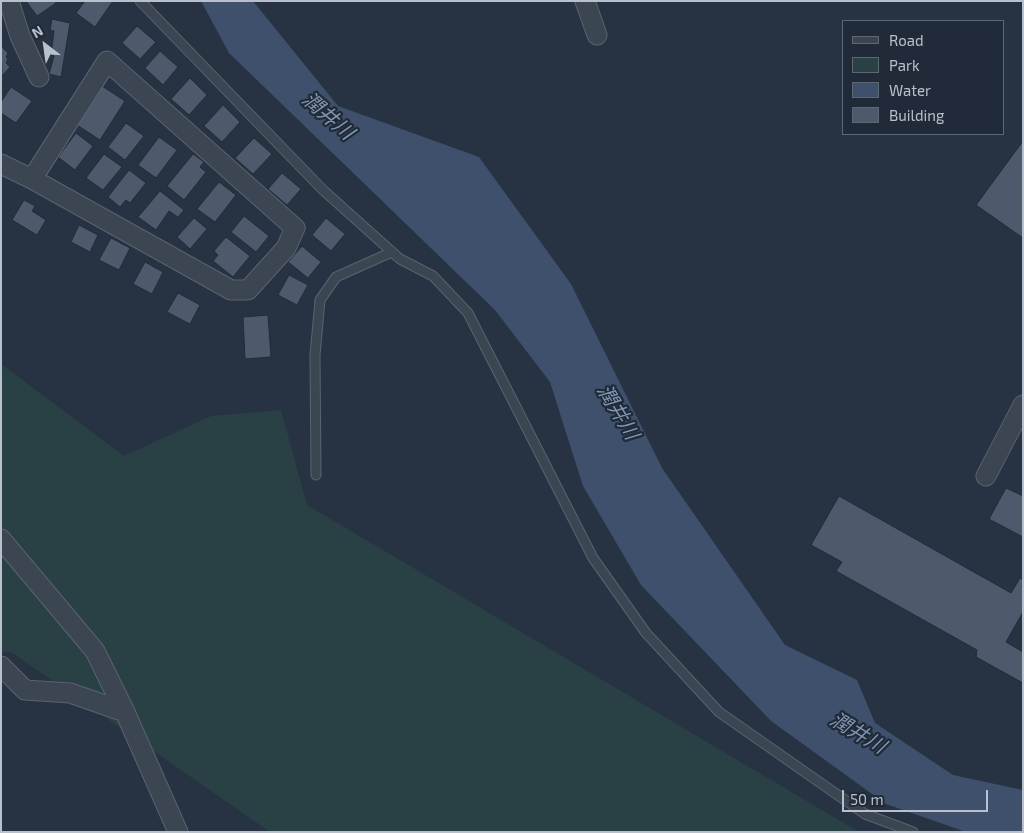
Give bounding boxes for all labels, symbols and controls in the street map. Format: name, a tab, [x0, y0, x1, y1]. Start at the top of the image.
north arrow	[20, 20, 70, 70]
legend	[842, 20, 1004, 135]
text: N	[29, 22, 46, 41]
text: Road	[889, 31, 924, 49]
text: Park	[889, 56, 920, 74]
text: Water	[889, 81, 931, 99]
water label: 潤井川	[297, 87, 359, 145]
text: Building	[889, 106, 944, 124]
water label: 潤井川	[592, 380, 644, 444]
water label: 潤井川	[826, 707, 890, 759]
scale bar	[844, 780, 990, 812]
text: 50 m	[850, 790, 884, 808]

